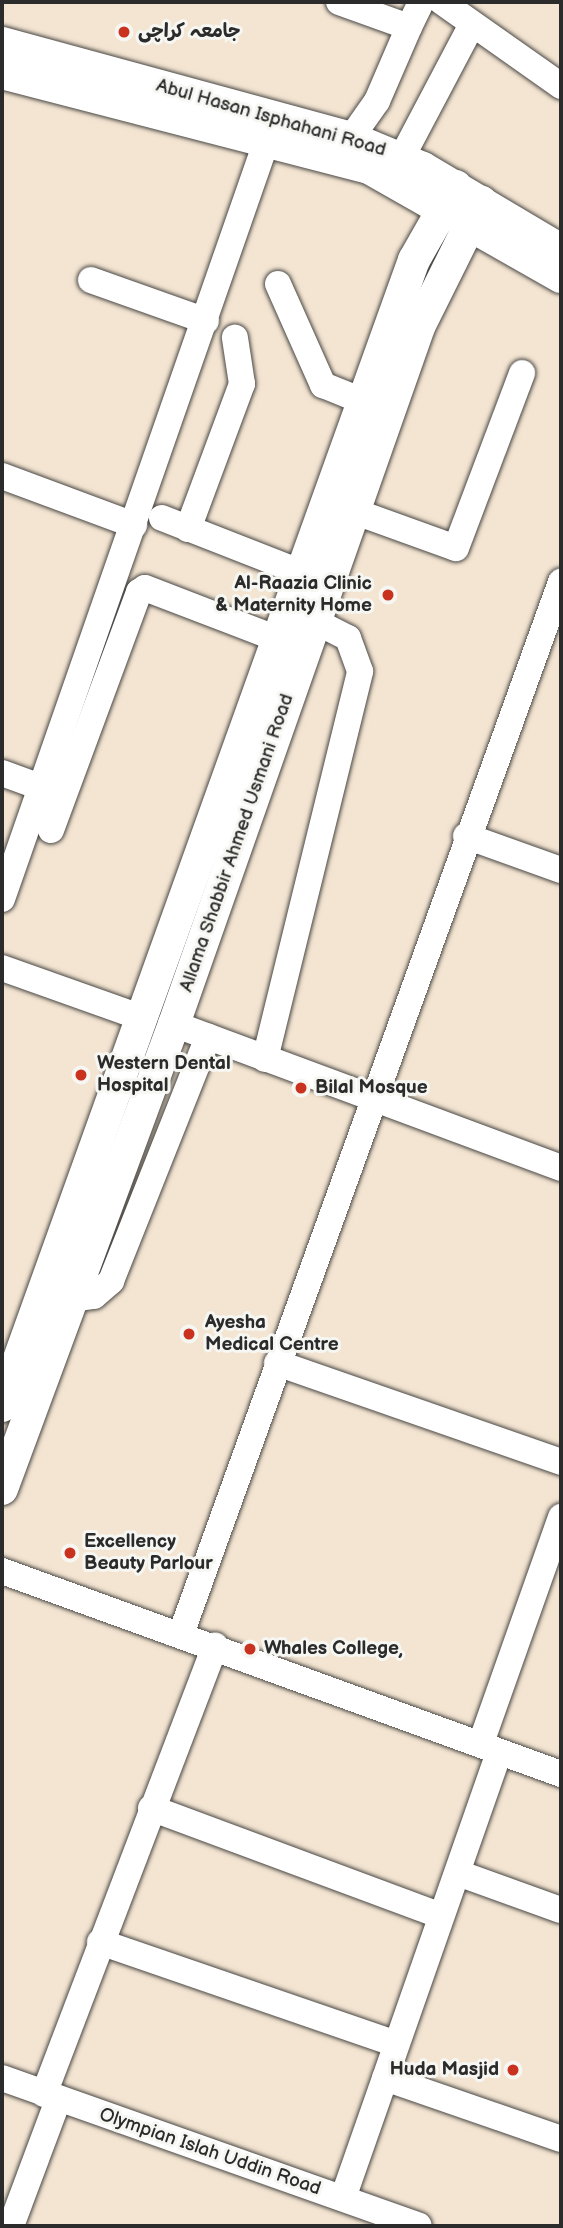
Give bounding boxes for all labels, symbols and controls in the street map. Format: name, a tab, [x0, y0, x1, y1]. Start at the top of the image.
place label: جامعہ کراچی	[138, 21, 240, 43]
marker: جامعہ کراچی	[116, 24, 132, 40]
street label: Abul Hasan Isphahani Road	[154, 74, 388, 162]
place label: Al-Raazia Clinic & Maternity Home	[215, 573, 372, 617]
marker: Al-Raazia Clinic & Maternity Home	[378, 585, 398, 605]
street label: Allama Shabbir Ahmed Usmani Road	[175, 691, 299, 995]
place label: Western Dental Hospital	[97, 1053, 231, 1097]
marker: Western Dental Hospital	[71, 1065, 91, 1085]
place label: Bilal Mosque	[315, 1077, 428, 1099]
marker: Bilal Mosque	[293, 1080, 309, 1096]
place label: Ayesha Medical Centre	[205, 1312, 339, 1356]
marker: Ayesha Medical Centre	[179, 1324, 199, 1344]
place label: Excellency Beauty Parlour	[84, 1531, 213, 1575]
marker: Excellency Beauty Parlour	[62, 1545, 78, 1561]
place label: Whales College,	[264, 1638, 403, 1660]
marker: Whales College,	[242, 1641, 258, 1657]
place label: Huda Masjid	[390, 2059, 499, 2081]
marker: Huda Masjid	[505, 2062, 521, 2078]
street label: Olympian Islah Uddin Road	[96, 2103, 324, 2201]

